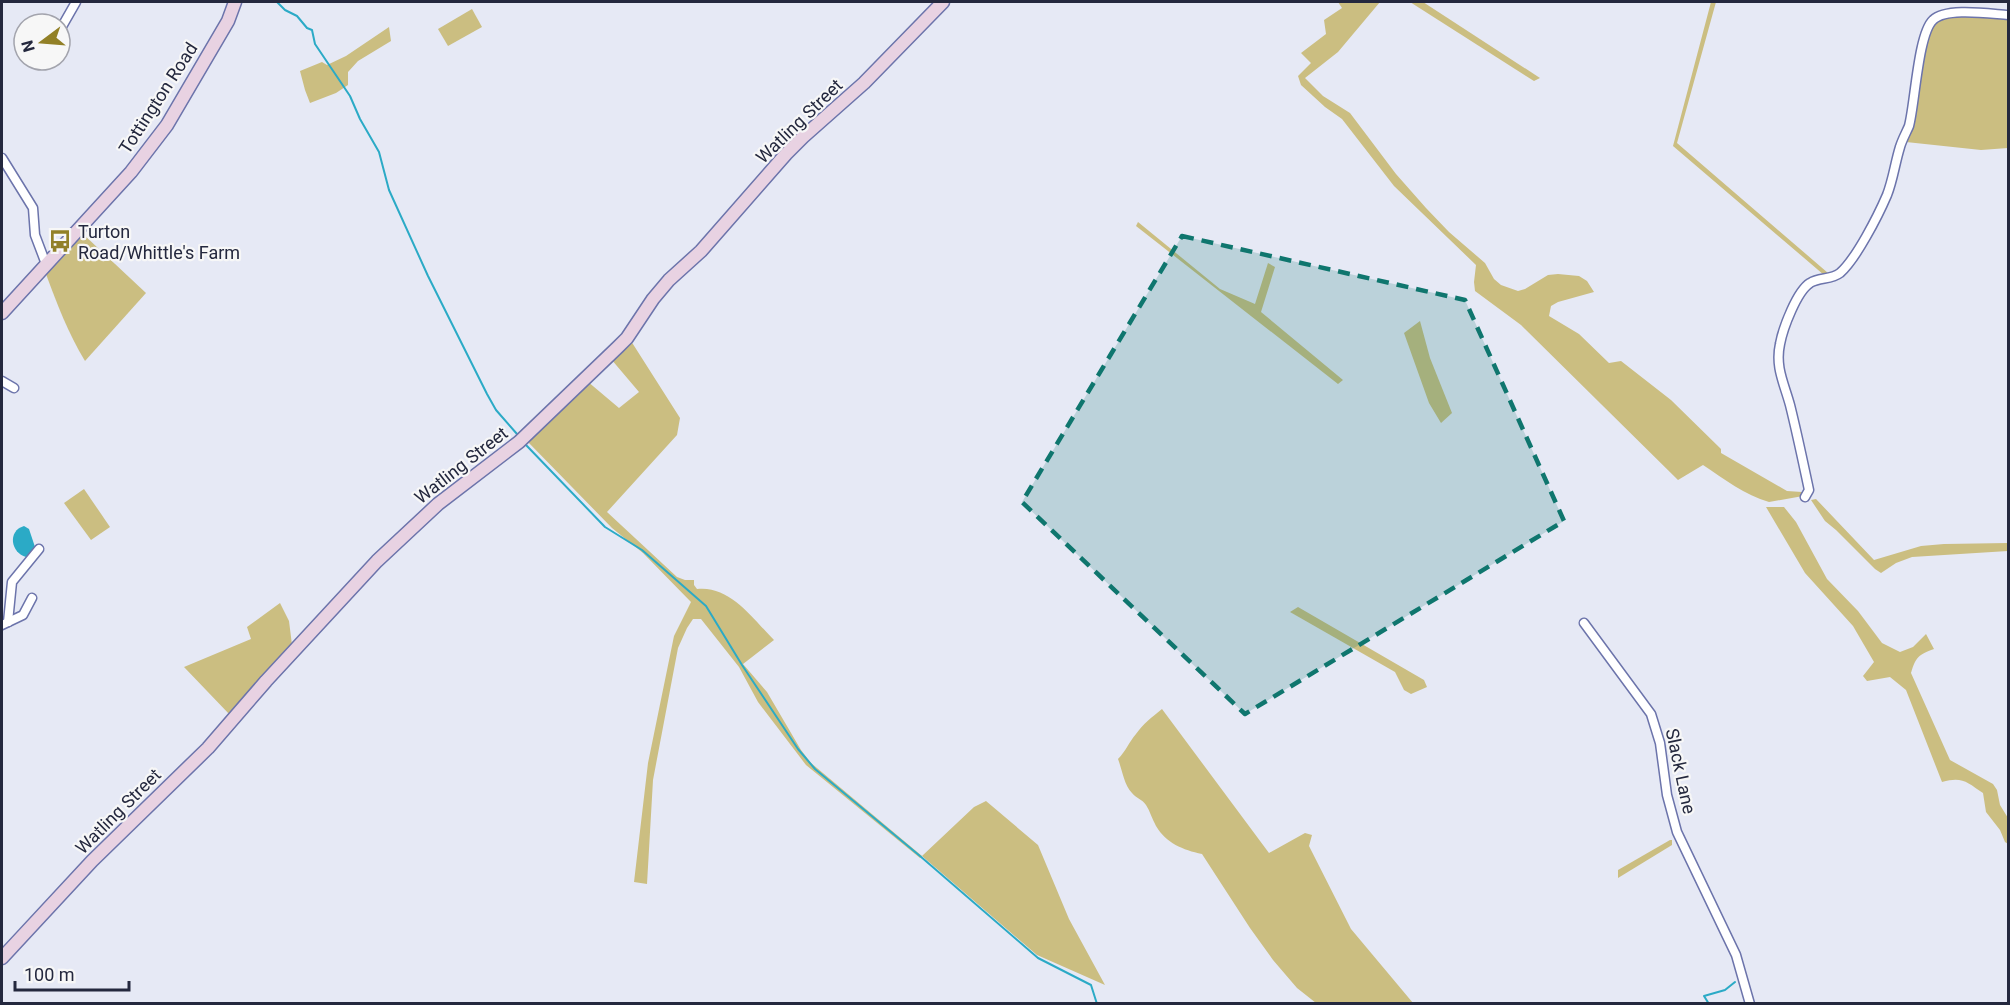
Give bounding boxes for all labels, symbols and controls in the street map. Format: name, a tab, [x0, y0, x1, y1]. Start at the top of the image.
north arrow	[12, 12, 72, 72]
text: N	[17, 38, 39, 54]
street label: Tottington Road	[114, 39, 202, 157]
street label: Watling Street	[751, 74, 847, 167]
place label: Turton Road/Whittle's Farm	[78, 221, 240, 263]
bus stop icon: Turton Road/Whittle's Farm	[47, 228, 73, 254]
street label: Watling Street	[410, 422, 512, 508]
street label: Slack Lane	[1662, 726, 1700, 816]
street label: Watling Street	[71, 764, 165, 858]
scale bar	[15, 954, 129, 992]
text: 100 m	[24, 964, 75, 985]

